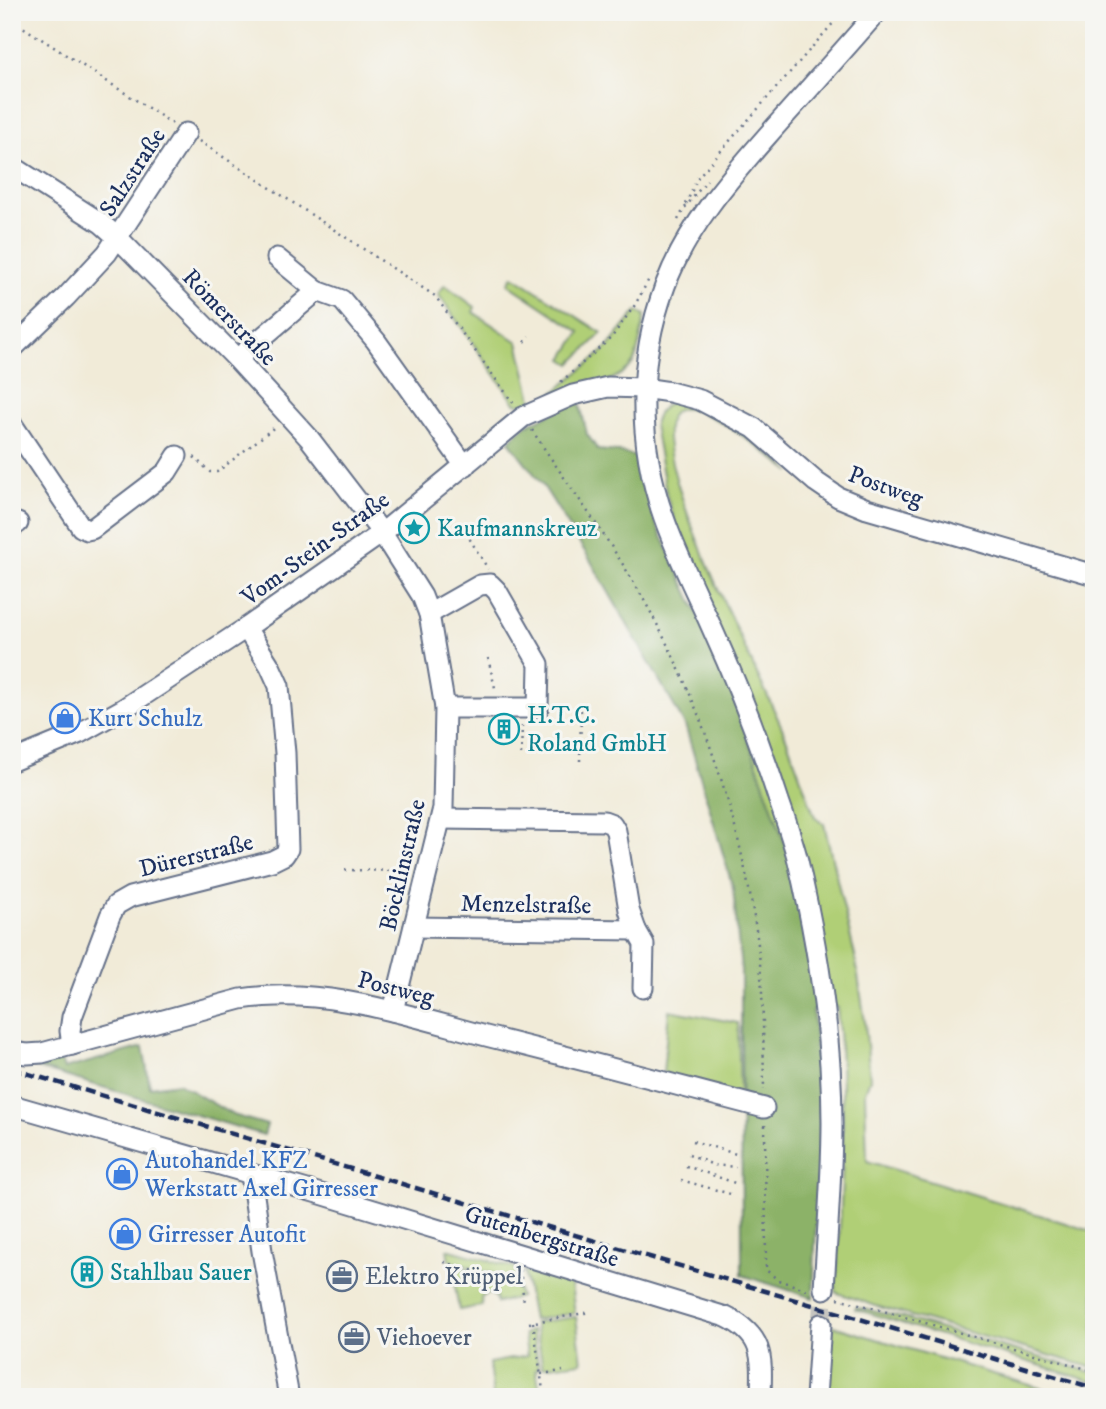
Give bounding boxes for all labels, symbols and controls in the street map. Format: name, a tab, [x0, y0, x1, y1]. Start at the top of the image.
street label: Salzstraße	[93, 123, 173, 223]
street label: Römerstraße	[176, 263, 283, 373]
street label: Postweg	[844, 460, 928, 514]
street label: Vom-Stein-Straße	[235, 485, 396, 613]
place icon: Kaufmannskreuz	[397, 511, 431, 545]
place label: Kaufmannskreuz	[437, 514, 598, 544]
shop icon: Kurt Schulz	[48, 701, 82, 735]
place label: H.T.C. Roland GmbH	[527, 701, 667, 759]
place label: Kurt Schulz	[88, 704, 203, 734]
building icon: H.T.C. Roland GmbH	[487, 712, 521, 746]
street label: Böcklinstraße	[373, 796, 433, 934]
street label: Dürerstraße	[136, 827, 256, 885]
street label: Menzelstraße	[460, 889, 592, 921]
street label: Postweg	[354, 965, 437, 1013]
place label: Autohandel KFZ Werkstatt Axel Girresser	[144, 1146, 378, 1204]
shop icon: Autohandel KFZ Werkstatt Axel Girresser	[105, 1157, 139, 1191]
street label: Gutenbergstraße	[461, 1199, 622, 1275]
shop icon: Girresser Autofit	[108, 1217, 142, 1251]
place label: Girresser Autofit	[148, 1220, 307, 1250]
building icon: Stahlbau Sauer	[70, 1255, 104, 1289]
place label: Stahlbau Sauer	[110, 1258, 252, 1288]
office icon: Elektro Krüppel	[325, 1259, 359, 1293]
place label: Elektro Krüppel	[365, 1262, 524, 1292]
office icon: Viehoever	[337, 1320, 371, 1354]
place label: Viehoever	[376, 1323, 472, 1353]

